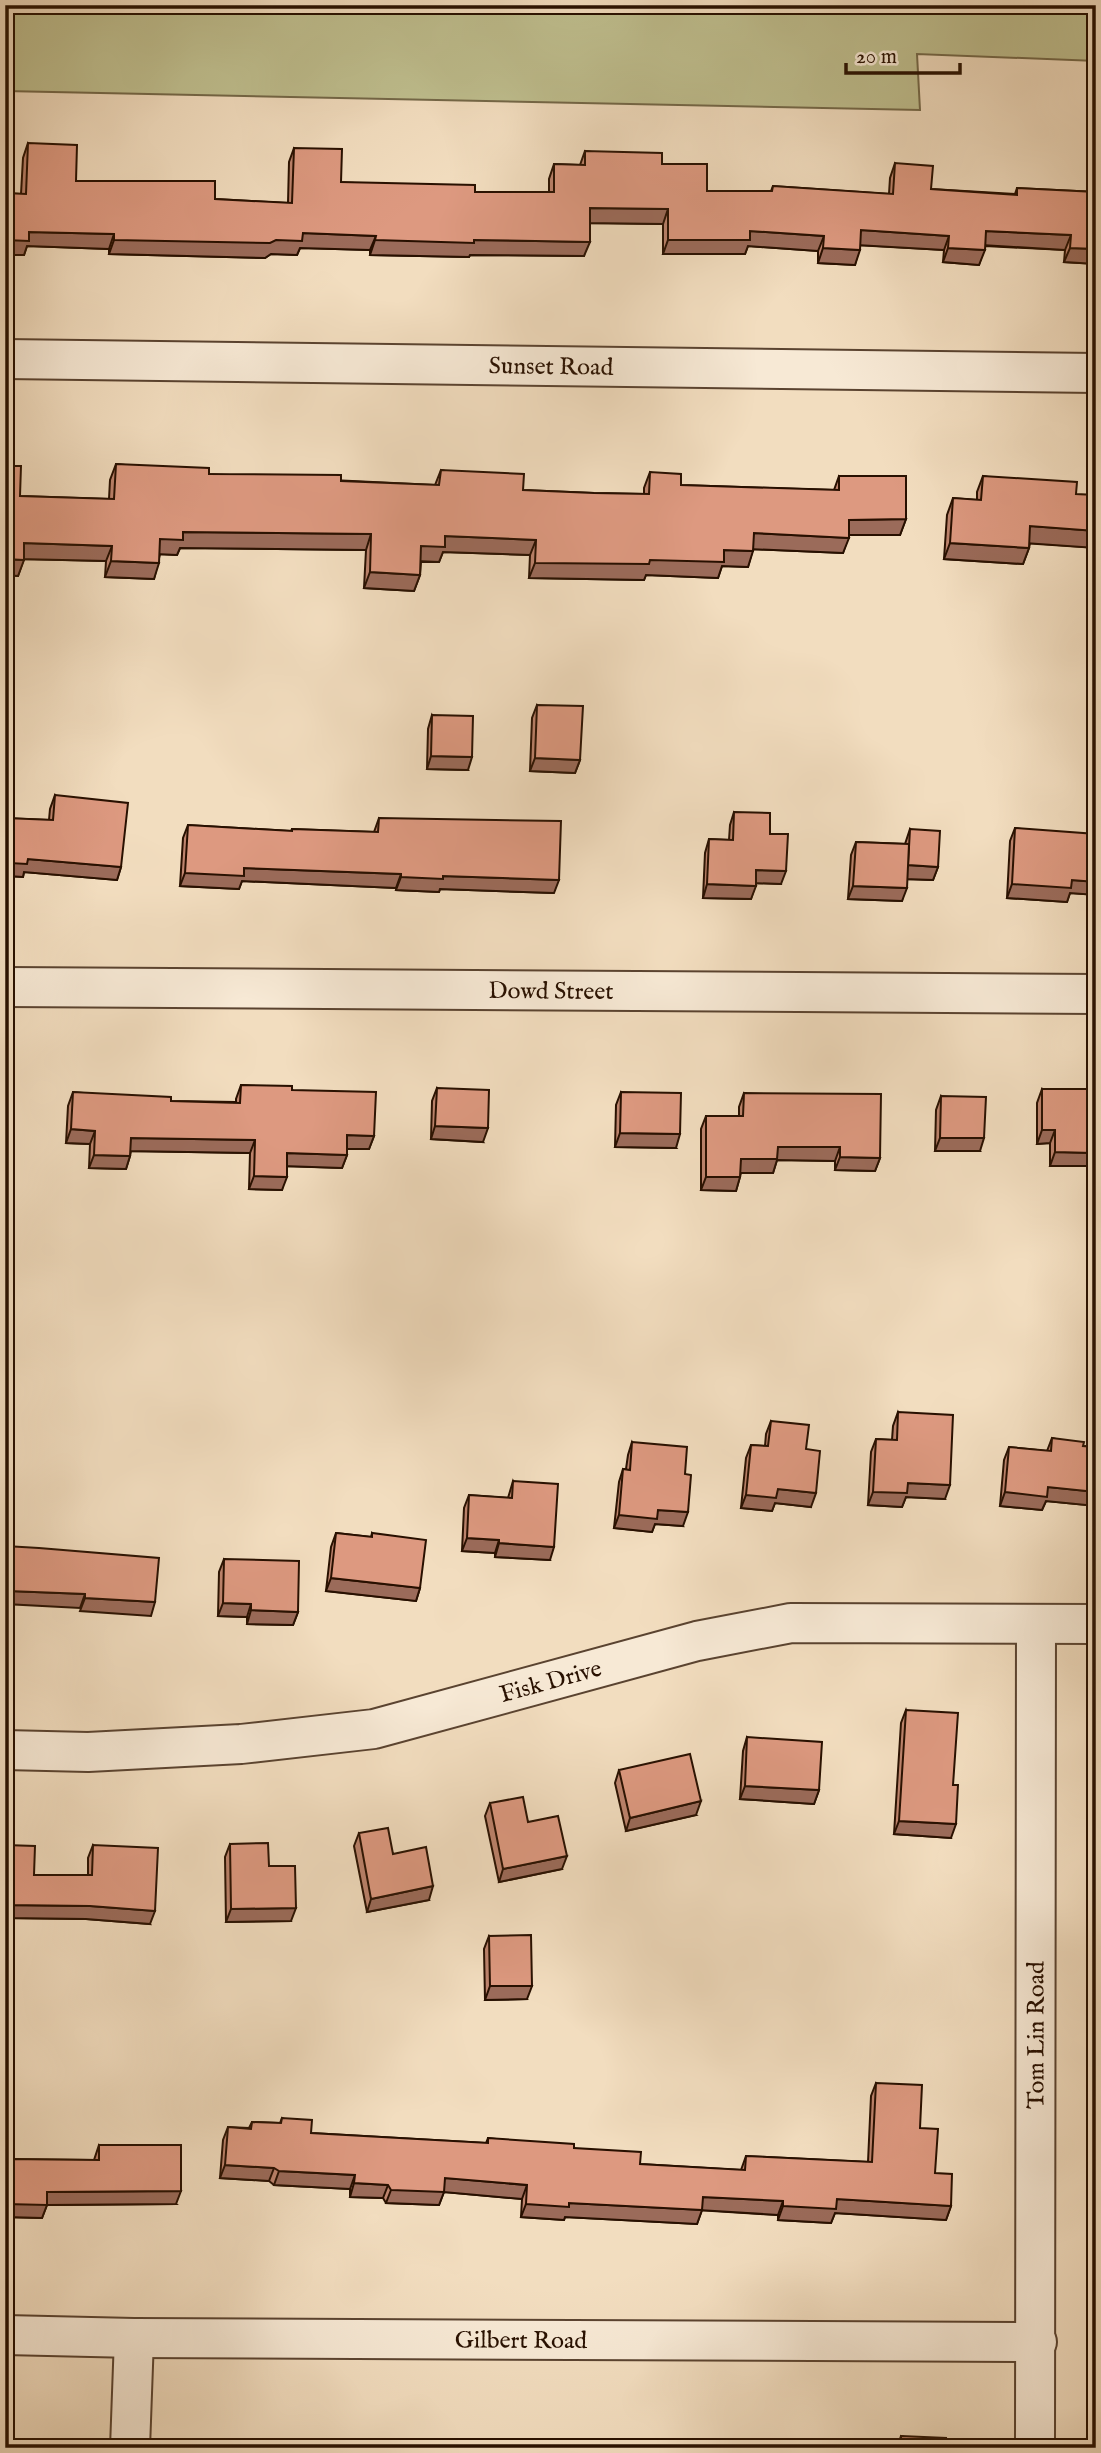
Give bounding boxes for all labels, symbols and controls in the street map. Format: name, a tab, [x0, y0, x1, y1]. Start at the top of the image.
scale bar	[846, 32, 959, 76]
text: 20 m	[856, 44, 897, 71]
street label: Sunset Road	[488, 351, 614, 384]
street label: Dowd Street	[488, 976, 614, 1008]
street label: Fisk Drive	[497, 1654, 605, 1711]
street label: Tom Lin Road	[1021, 1961, 1053, 2109]
street label: Gilbert Road	[455, 2325, 587, 2357]

